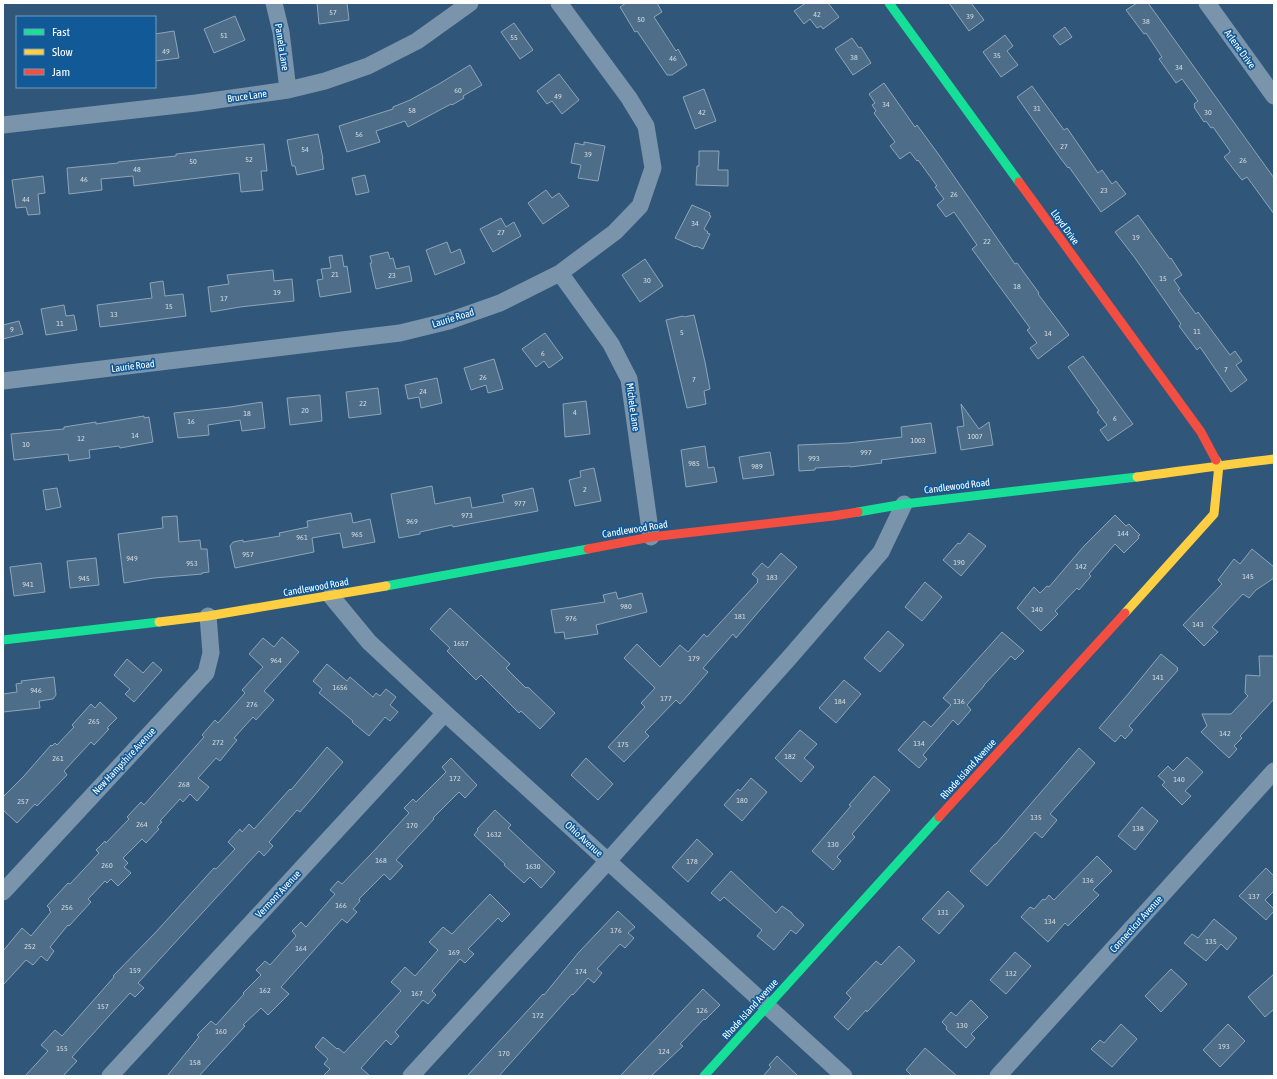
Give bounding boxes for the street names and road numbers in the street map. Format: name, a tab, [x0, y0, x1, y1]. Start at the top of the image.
street label: Pamela Lane	[273, 23, 291, 72]
street label: Arlene Drive	[1222, 28, 1258, 71]
street label: Bruce Lane	[226, 88, 268, 104]
street label: Lloyd Drive	[1049, 207, 1082, 247]
street label: Laurie Road	[431, 306, 476, 330]
street label: Laurie Road	[111, 358, 156, 374]
street label: Michele Lane	[624, 382, 642, 432]
street label: Candlewood Road	[923, 476, 991, 495]
street label: Candlewood Road	[601, 518, 669, 540]
street label: Candlewood Road	[282, 576, 350, 598]
street label: New Hampshire Avenue	[90, 725, 158, 797]
street label: Rhode Island Avenue	[938, 736, 998, 801]
street label: Ohio Avenue	[563, 819, 605, 859]
street label: Vermont Avenue	[253, 868, 303, 920]
street label: Connecticut Avenue	[1108, 893, 1165, 955]
street label: Rhode Island Avenue	[720, 976, 780, 1041]

